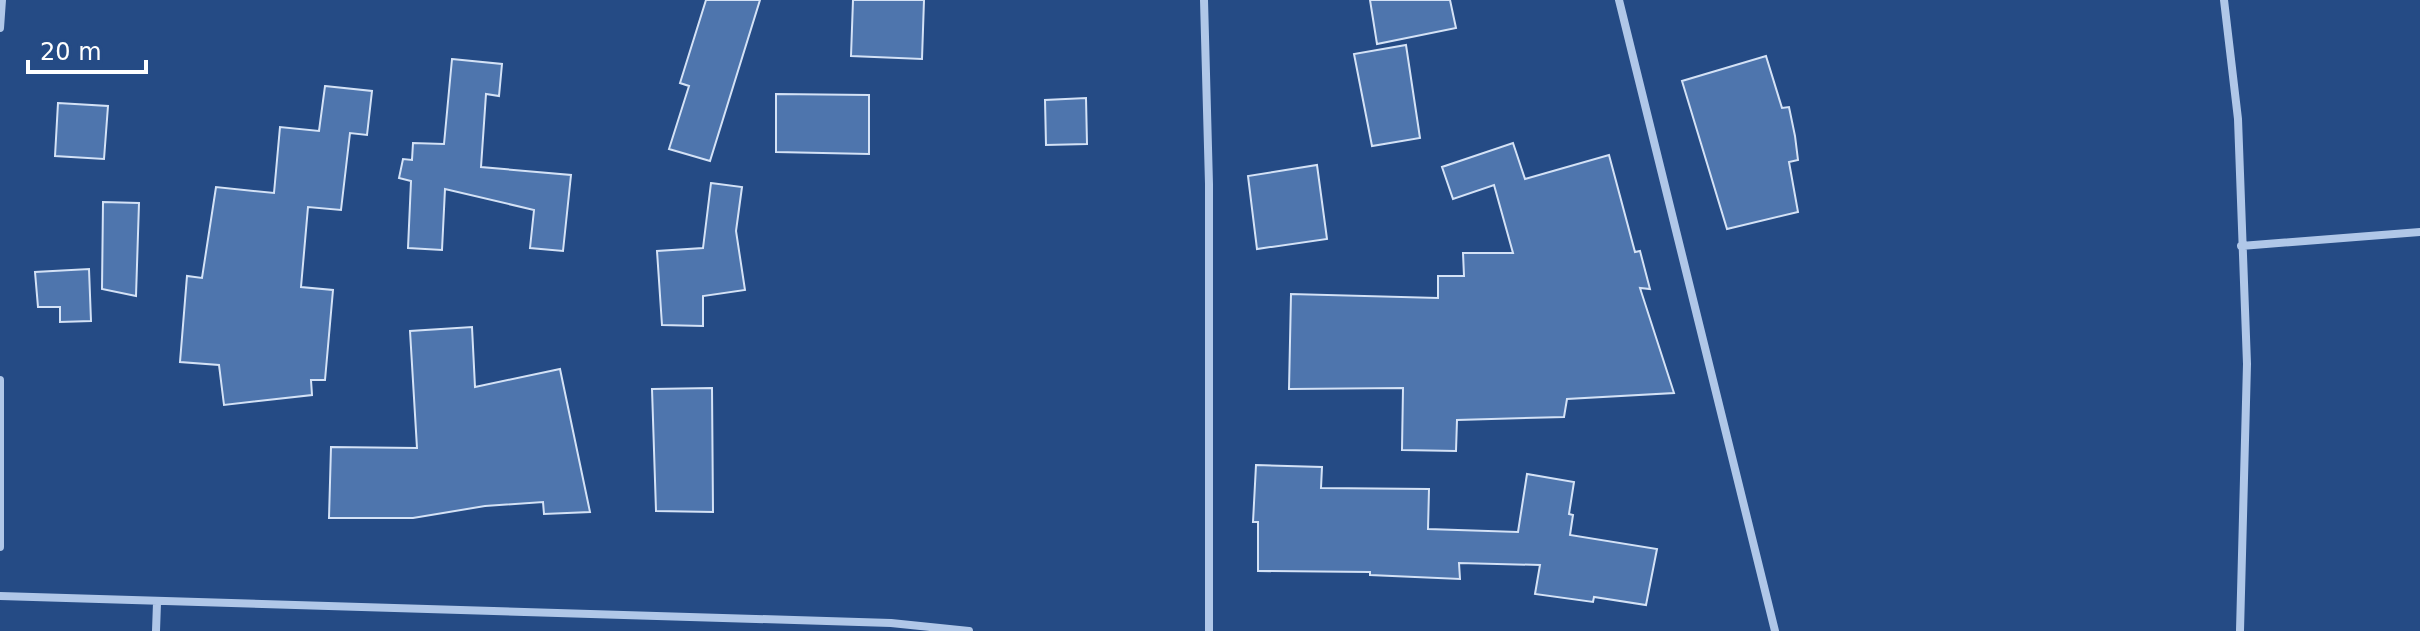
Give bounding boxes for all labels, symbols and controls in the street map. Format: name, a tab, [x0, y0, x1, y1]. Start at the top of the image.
scale bar	[28, 24, 146, 74]
text: 20 m	[40, 38, 102, 66]

